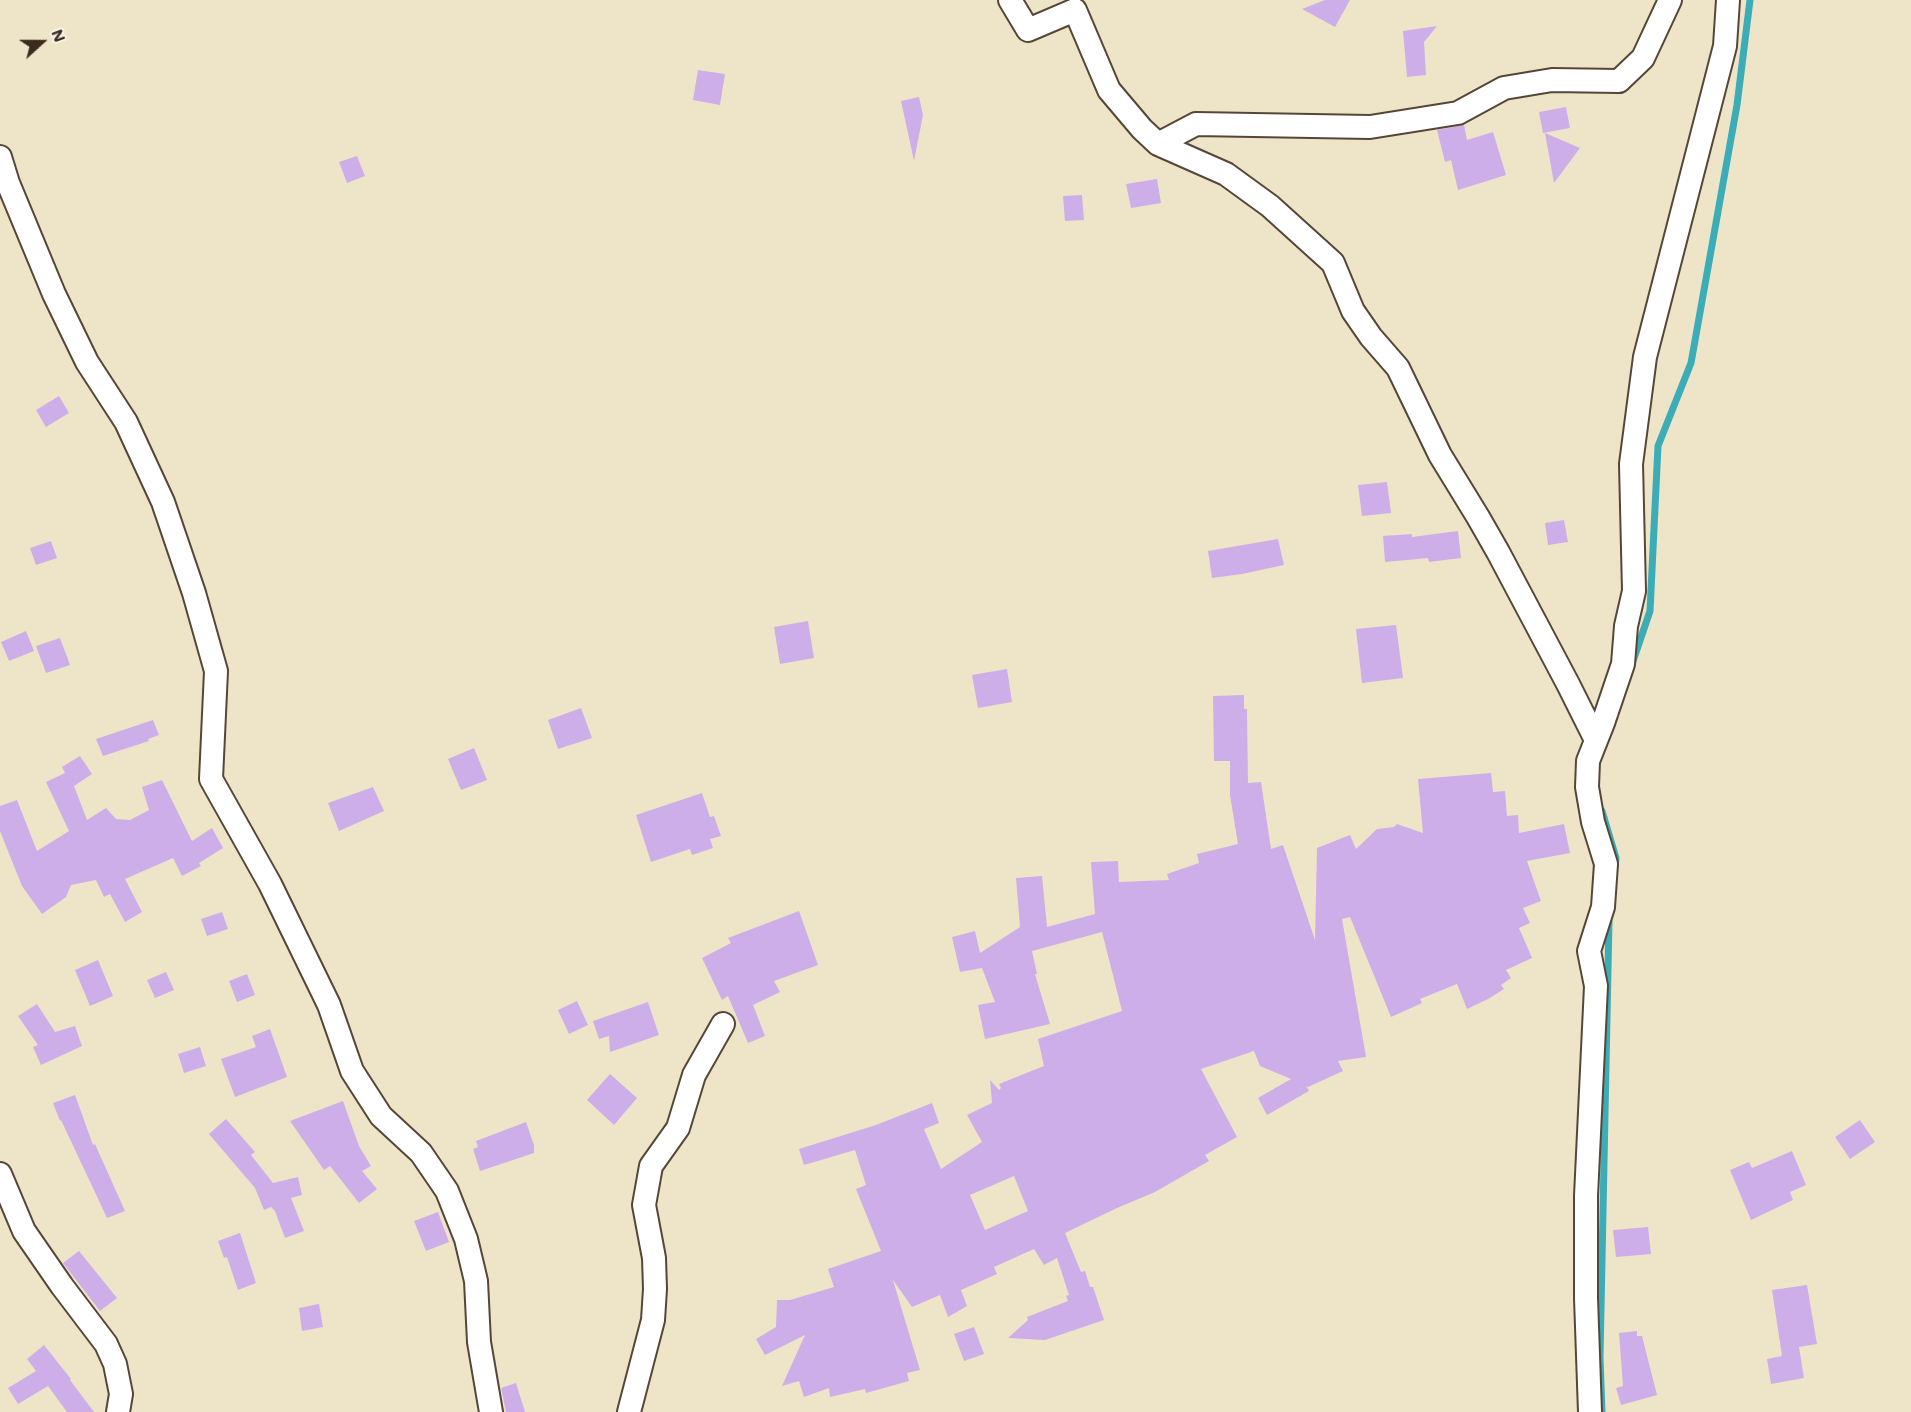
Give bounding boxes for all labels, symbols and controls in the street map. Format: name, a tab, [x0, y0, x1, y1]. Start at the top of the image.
north arrow	[12, 12, 72, 72]
text: N	[47, 26, 71, 45]

